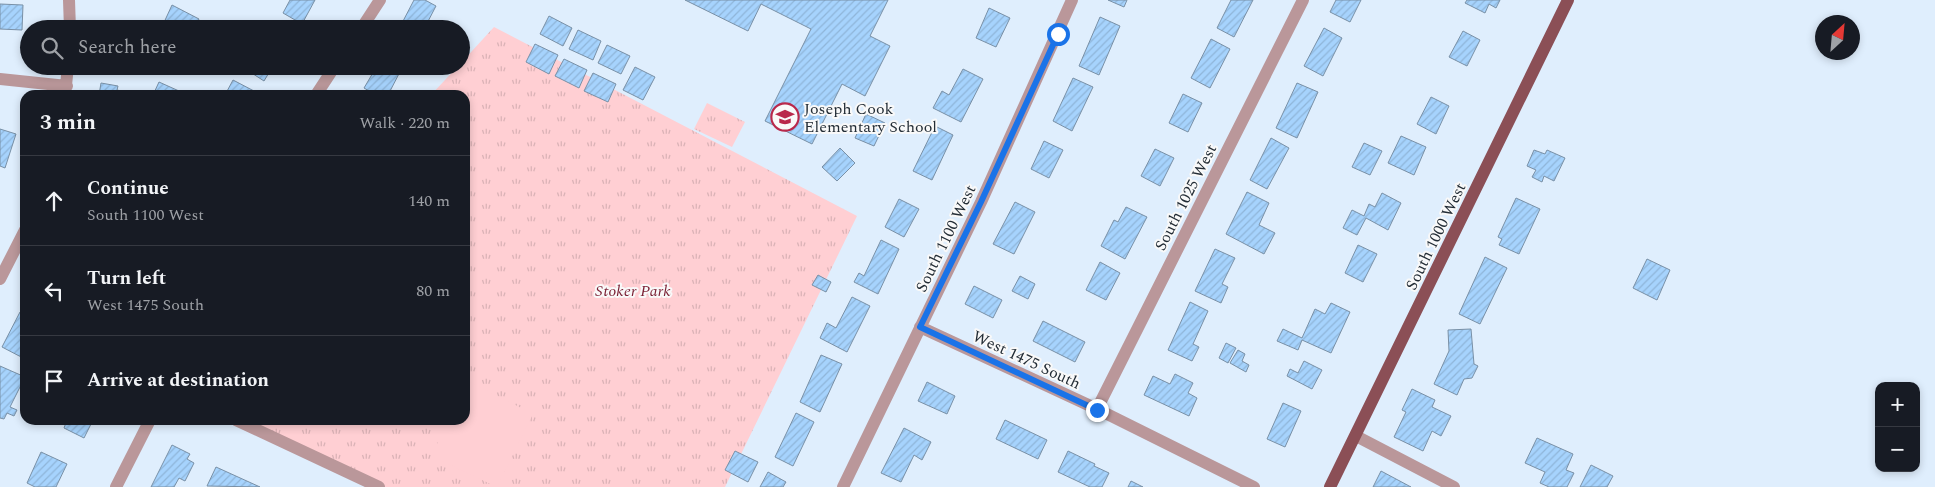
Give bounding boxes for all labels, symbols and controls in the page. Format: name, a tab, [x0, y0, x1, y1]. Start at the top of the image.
north arrow	[1815, 15, 1860, 60]
search box	[20, 20, 470, 75]
route start	[1047, 23, 1070, 46]
text: Search here	[78, 33, 177, 62]
icon: search	[38, 34, 66, 62]
place label: Joseph Cook Elementary School	[804, 97, 937, 139]
school or university icon: Joseph Cook Elementary School	[770, 102, 800, 132]
text: 3 min	[40, 107, 96, 139]
text: Walk · 220 m	[359, 111, 450, 135]
street label: South 1025 West	[1149, 140, 1223, 255]
text: Continue	[87, 174, 169, 203]
street label: South 1000 West	[1399, 178, 1472, 294]
street label: South 1100 West	[909, 180, 982, 296]
icon: ahead	[40, 187, 68, 215]
text: 140 m	[408, 189, 450, 213]
text: South 1100 West	[87, 203, 204, 227]
text: Turn left	[87, 264, 166, 293]
icon: left	[40, 277, 68, 305]
text: 80 m	[416, 279, 450, 303]
park label: Stoker Park	[595, 279, 671, 303]
text: West 1475 South	[87, 293, 204, 317]
street label: West 1475 South	[969, 324, 1085, 395]
text: Arrive at destination	[87, 366, 269, 395]
icon: arrive	[40, 367, 68, 395]
map controls	[1875, 382, 1920, 472]
button: +	[1875, 382, 1920, 427]
route end	[1086, 399, 1109, 422]
button: −	[1875, 427, 1920, 472]

